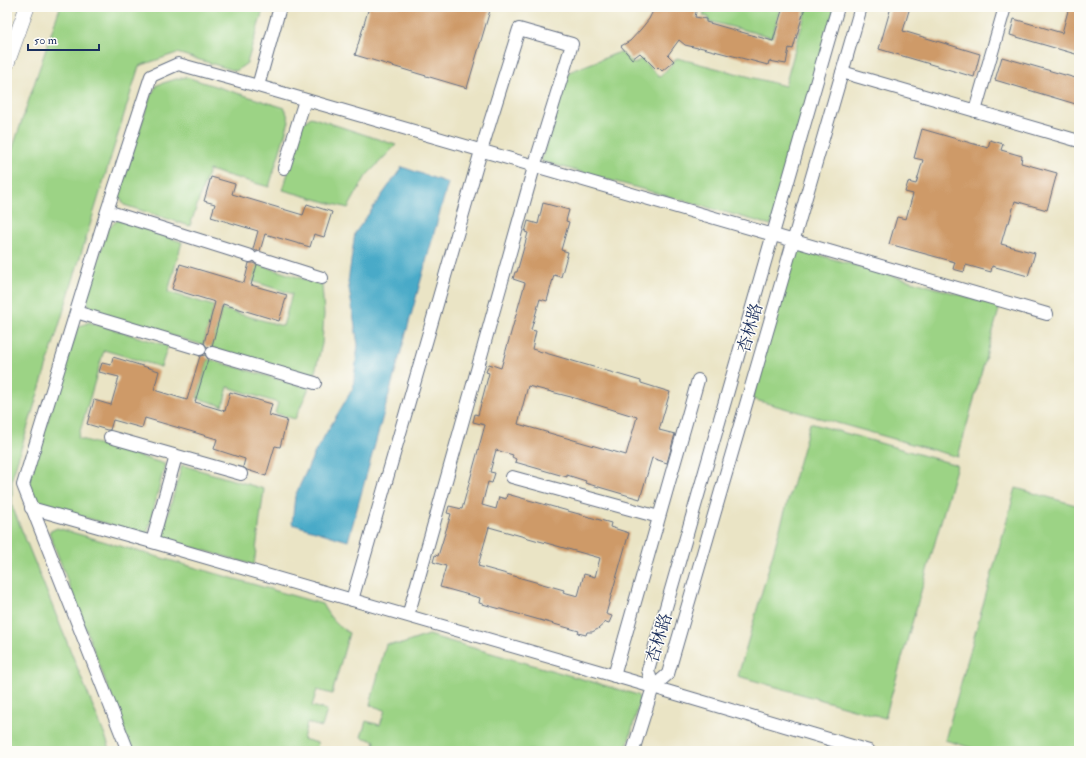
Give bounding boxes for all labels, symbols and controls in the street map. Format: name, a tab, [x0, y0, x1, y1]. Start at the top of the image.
scale bar	[28, 26, 99, 52]
text: 50 m	[34, 33, 58, 48]
street label: 杏林路	[733, 301, 767, 355]
street label: 杏林路	[642, 611, 676, 665]

